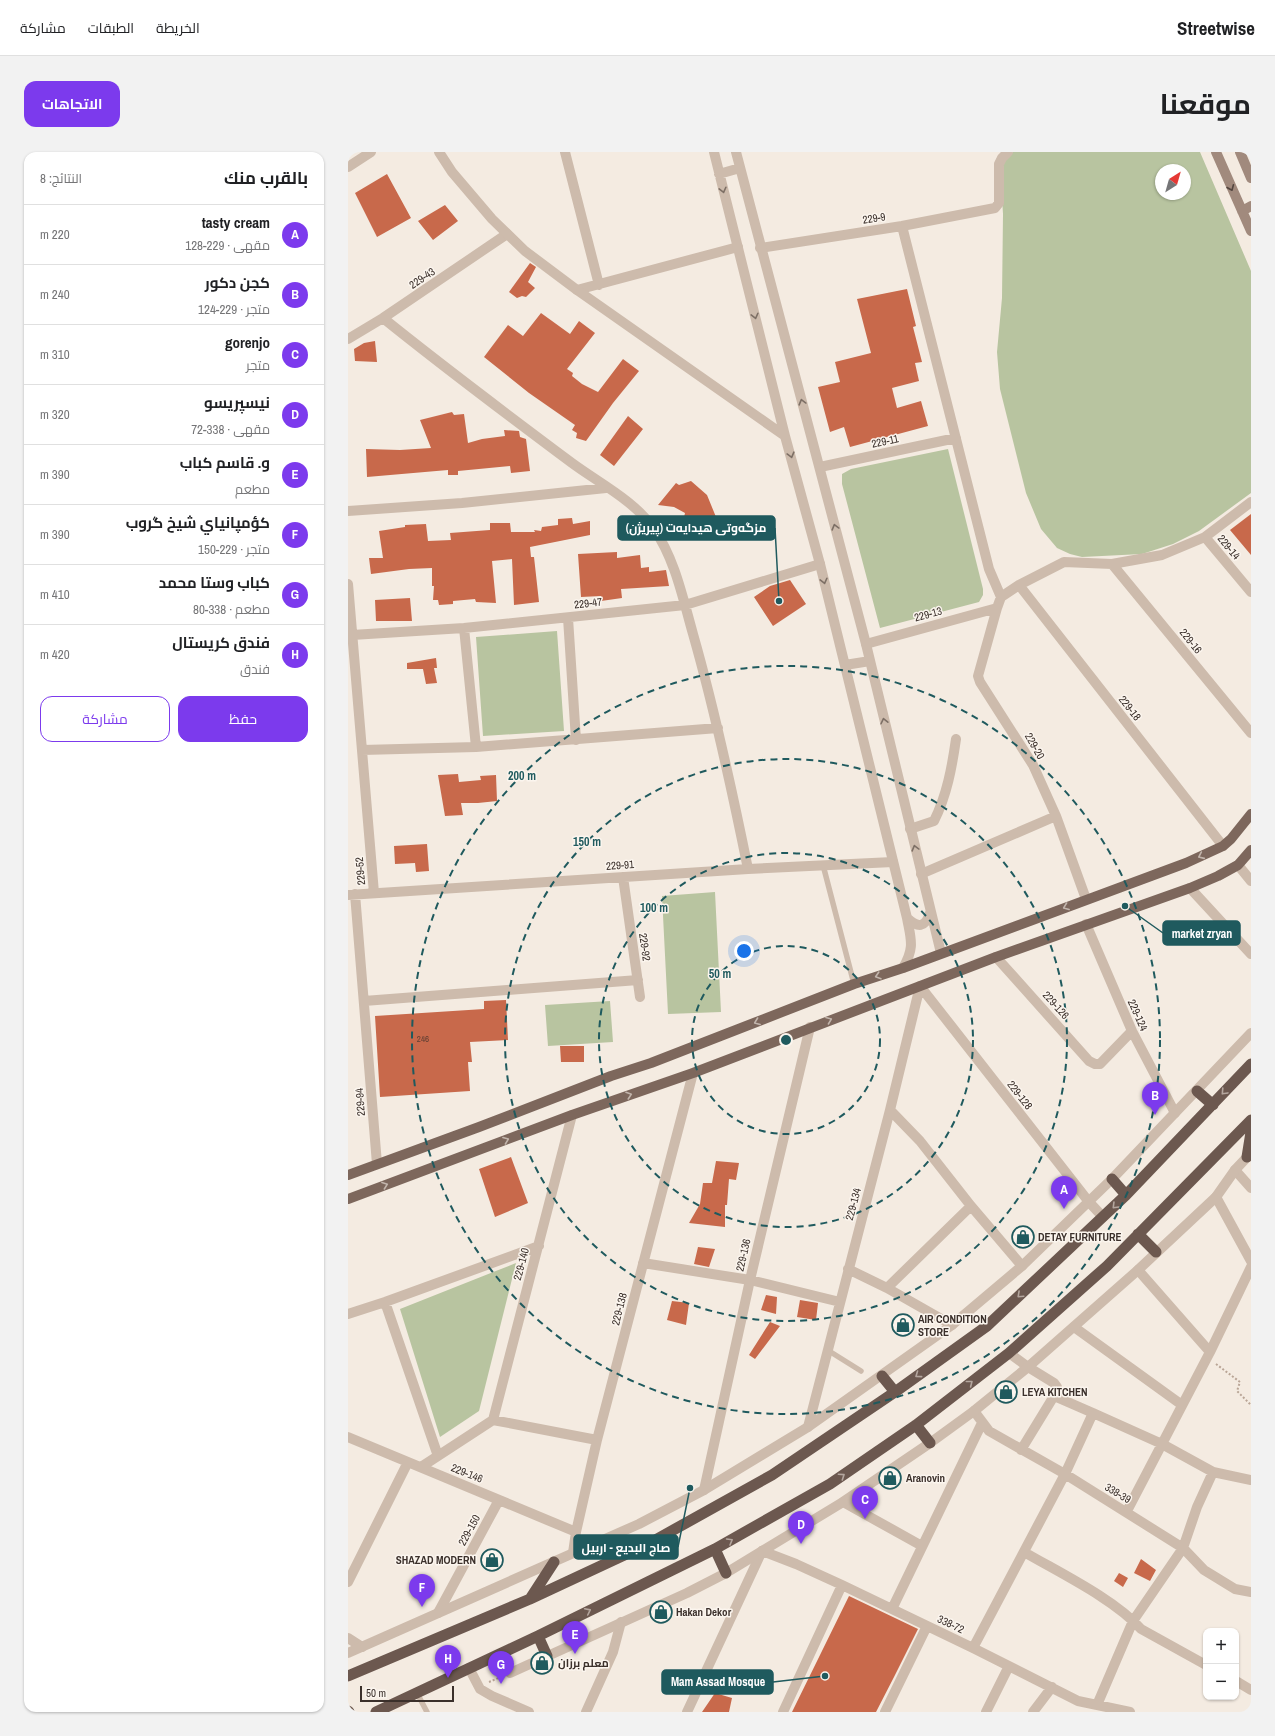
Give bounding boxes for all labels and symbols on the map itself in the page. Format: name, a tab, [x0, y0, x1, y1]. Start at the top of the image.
north arrow	[1155, 164, 1191, 200]
one-way arrow	[1227, 184, 1235, 191]
one-way arrow	[719, 187, 727, 193]
street label: 229-9	[862, 209, 886, 227]
street label: 229-43	[406, 264, 438, 292]
one-way arrow	[750, 312, 759, 319]
one-way arrow	[798, 399, 807, 406]
street label: 229-11	[870, 431, 900, 451]
one-way arrow	[786, 452, 794, 459]
callout: مزگه‌وتی هیدایه‌ت (پیریژن)	[618, 516, 775, 540]
text: مزگه‌وتی هیدایه‌ت (پیریژن)	[626, 520, 766, 537]
one-way arrow	[832, 524, 840, 531]
street label: 229-14	[1215, 532, 1243, 562]
one-way arrow	[820, 578, 828, 584]
street label: 229-47	[573, 595, 603, 611]
street label: 229-13	[913, 604, 943, 624]
street label: 229-16	[1177, 626, 1205, 656]
street label: 229-18	[1116, 693, 1144, 723]
one-way arrow	[880, 718, 889, 725]
street label: 229-20	[1022, 730, 1048, 762]
text: 200 m	[508, 768, 536, 784]
text: 150 m	[573, 834, 601, 850]
one-way arrow	[911, 845, 919, 851]
one-way arrow	[1197, 851, 1205, 859]
street label: 229-52	[352, 856, 368, 886]
street label: 229-91	[605, 857, 635, 873]
text: 100 m	[640, 900, 668, 916]
one-way arrow	[1063, 902, 1070, 910]
callout: market zryan	[1163, 921, 1240, 945]
text: market zryan	[1172, 926, 1232, 942]
street label: 229-92	[636, 932, 654, 962]
your location	[734, 941, 754, 961]
text: 50 m	[709, 966, 731, 982]
one-way arrow	[875, 971, 882, 980]
street label: 229-126	[1040, 988, 1072, 1022]
street label: 229-124	[1125, 997, 1151, 1033]
one-way arrow	[753, 1017, 760, 1025]
one-way arrow	[825, 1017, 832, 1025]
house number: 246	[417, 1033, 429, 1045]
centre of rings	[779, 1033, 793, 1047]
street label: 229-128	[1004, 1078, 1036, 1112]
pin: B	[1142, 1082, 1168, 1115]
street label: 229-94	[352, 1087, 368, 1117]
one-way arrow	[1222, 1088, 1229, 1095]
one-way arrow	[625, 1092, 632, 1100]
one-way arrow	[503, 1136, 510, 1144]
pin: A	[1051, 1176, 1077, 1209]
one-way arrow	[381, 1182, 388, 1190]
street label: 229-134	[842, 1186, 864, 1222]
one-way arrow	[1112, 1201, 1120, 1209]
shop icon: DETAY FURNITURE	[1010, 1224, 1036, 1250]
place label: DETAY FURNITURE	[1038, 1230, 1122, 1244]
street label: 229-136	[732, 1237, 754, 1273]
street label: 229-140	[510, 1246, 532, 1282]
one-way arrow	[1017, 1290, 1025, 1298]
street label: 229-138	[608, 1291, 630, 1327]
shop icon: AIR CONDITION STORE	[890, 1312, 916, 1338]
place label: AIR CONDITION STORE	[918, 1312, 987, 1339]
one-way arrow	[915, 1370, 922, 1378]
shop icon: LEYA KITCHEN	[993, 1379, 1019, 1405]
one-way arrow	[966, 1381, 973, 1388]
place label: LEYA KITCHEN	[1022, 1385, 1088, 1399]
street label: 229-146	[449, 1460, 485, 1486]
shop icon: Aranovin	[877, 1465, 903, 1491]
place label: Aranovin	[906, 1471, 945, 1485]
one-way arrow	[838, 1473, 845, 1481]
street label: 338-39	[1102, 1480, 1134, 1506]
pin: C	[852, 1486, 878, 1519]
pin: D	[788, 1511, 814, 1544]
street label: 229-150	[455, 1512, 483, 1548]
callout: صاج البديع - اربيل	[574, 1535, 678, 1559]
one-way arrow	[726, 1538, 733, 1545]
text: صاج البديع - اربيل	[582, 1540, 670, 1557]
shop icon: SHAZAD MODERN	[479, 1547, 505, 1573]
place label: SHAZAD MODERN	[396, 1553, 476, 1567]
pin: F	[409, 1574, 435, 1607]
shop icon: Hakan Dekor	[648, 1599, 674, 1625]
place label: Hakan Dekor	[676, 1605, 732, 1619]
one-way arrow	[584, 1608, 592, 1616]
street label: 338-72	[935, 1612, 967, 1636]
pin: E	[562, 1621, 588, 1654]
pin: H	[435, 1645, 461, 1678]
shop icon: معلم برزان	[529, 1650, 555, 1676]
pin: G	[488, 1651, 514, 1684]
place label: معلم برزان	[558, 1656, 609, 1671]
callout: Mam Assad Mosque	[662, 1670, 773, 1694]
text: Mam Assad Mosque	[671, 1674, 766, 1690]
scale bar	[360, 1684, 454, 1703]

